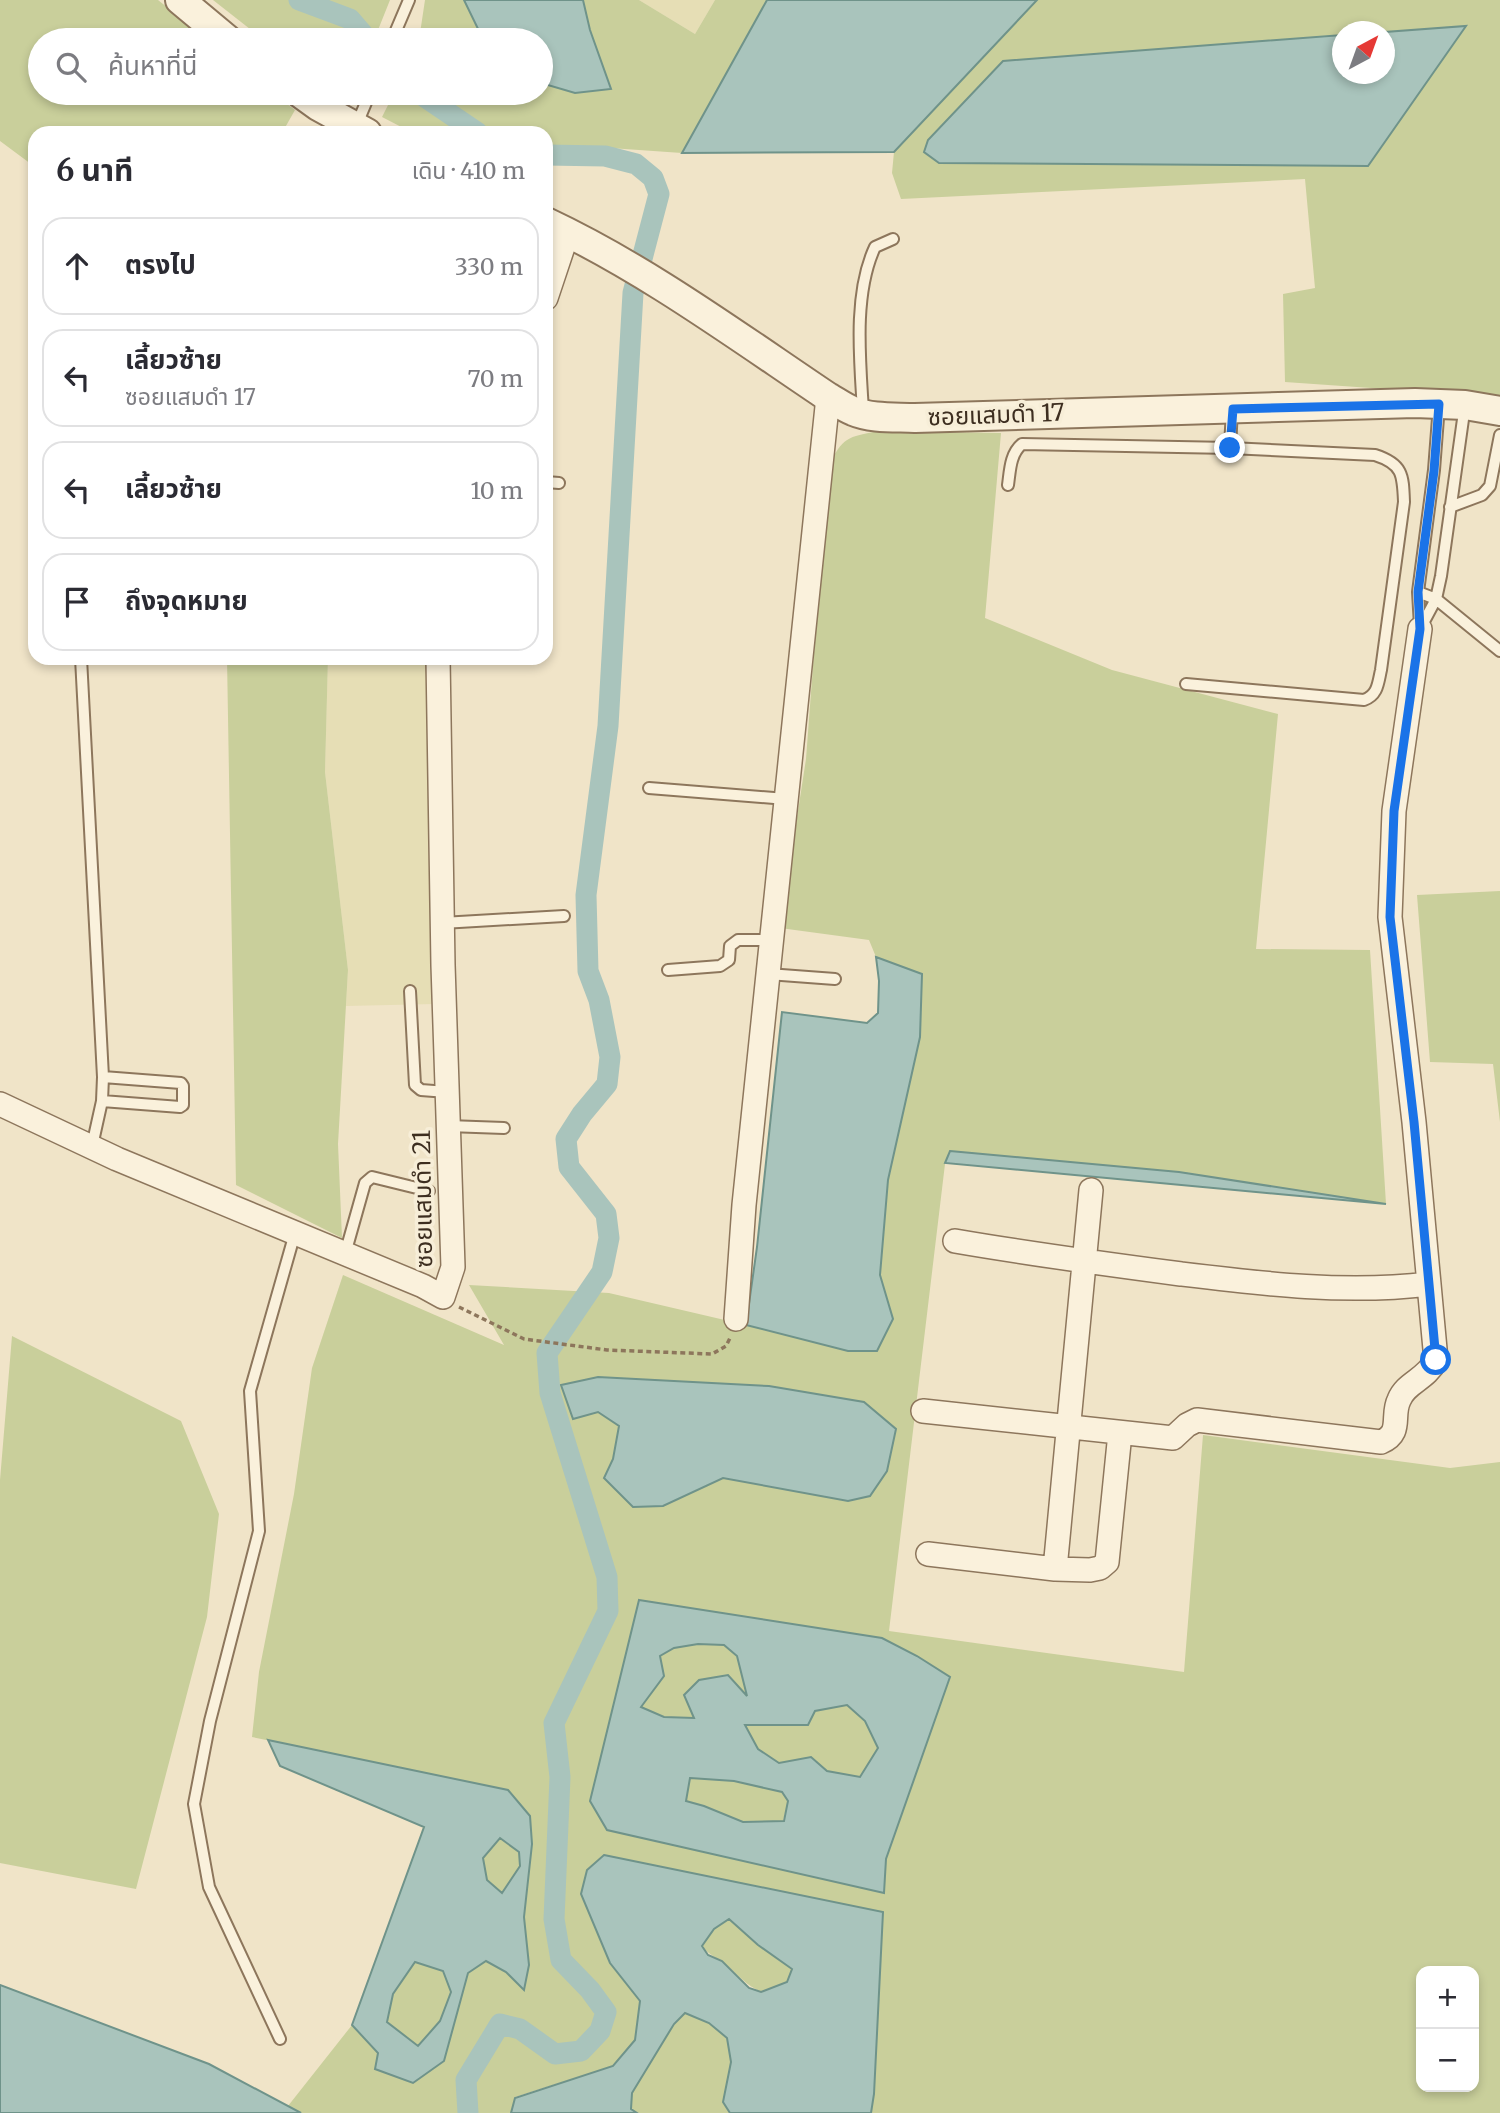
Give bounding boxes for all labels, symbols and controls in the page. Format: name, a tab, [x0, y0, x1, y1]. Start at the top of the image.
north arrow	[1332, 21, 1395, 84]
search box	[28, 28, 553, 105]
icon: search	[52, 48, 90, 86]
text: ค้นหาที่นี่	[108, 49, 198, 82]
text: 6 นาที	[56, 151, 133, 189]
text: เดิน · 410 m	[412, 156, 525, 185]
icon: ahead	[58, 247, 96, 285]
text: ตรงไป	[125, 248, 196, 281]
text: 330 m	[455, 252, 523, 281]
text: เลี้ยวซ้าย	[125, 343, 222, 376]
icon: left	[58, 359, 96, 397]
text: 70 m	[467, 364, 523, 393]
text: ซอยแสมดำ 17	[125, 382, 256, 411]
street label: ซอยแสมดำ 17	[927, 397, 1065, 432]
route end	[1214, 432, 1245, 463]
icon: left	[58, 471, 96, 509]
text: เลี้ยวซ้าย	[125, 472, 222, 505]
text: 10 m	[470, 476, 523, 505]
icon: arrive	[58, 583, 96, 621]
text: ถึงจุดหมาย	[125, 584, 248, 617]
street label: ซอยแสมดำ 21	[406, 1130, 439, 1268]
route start	[1420, 1344, 1451, 1375]
map controls	[1416, 1966, 1479, 2092]
button: +	[1416, 1966, 1479, 2029]
button: −	[1416, 2029, 1479, 2092]

